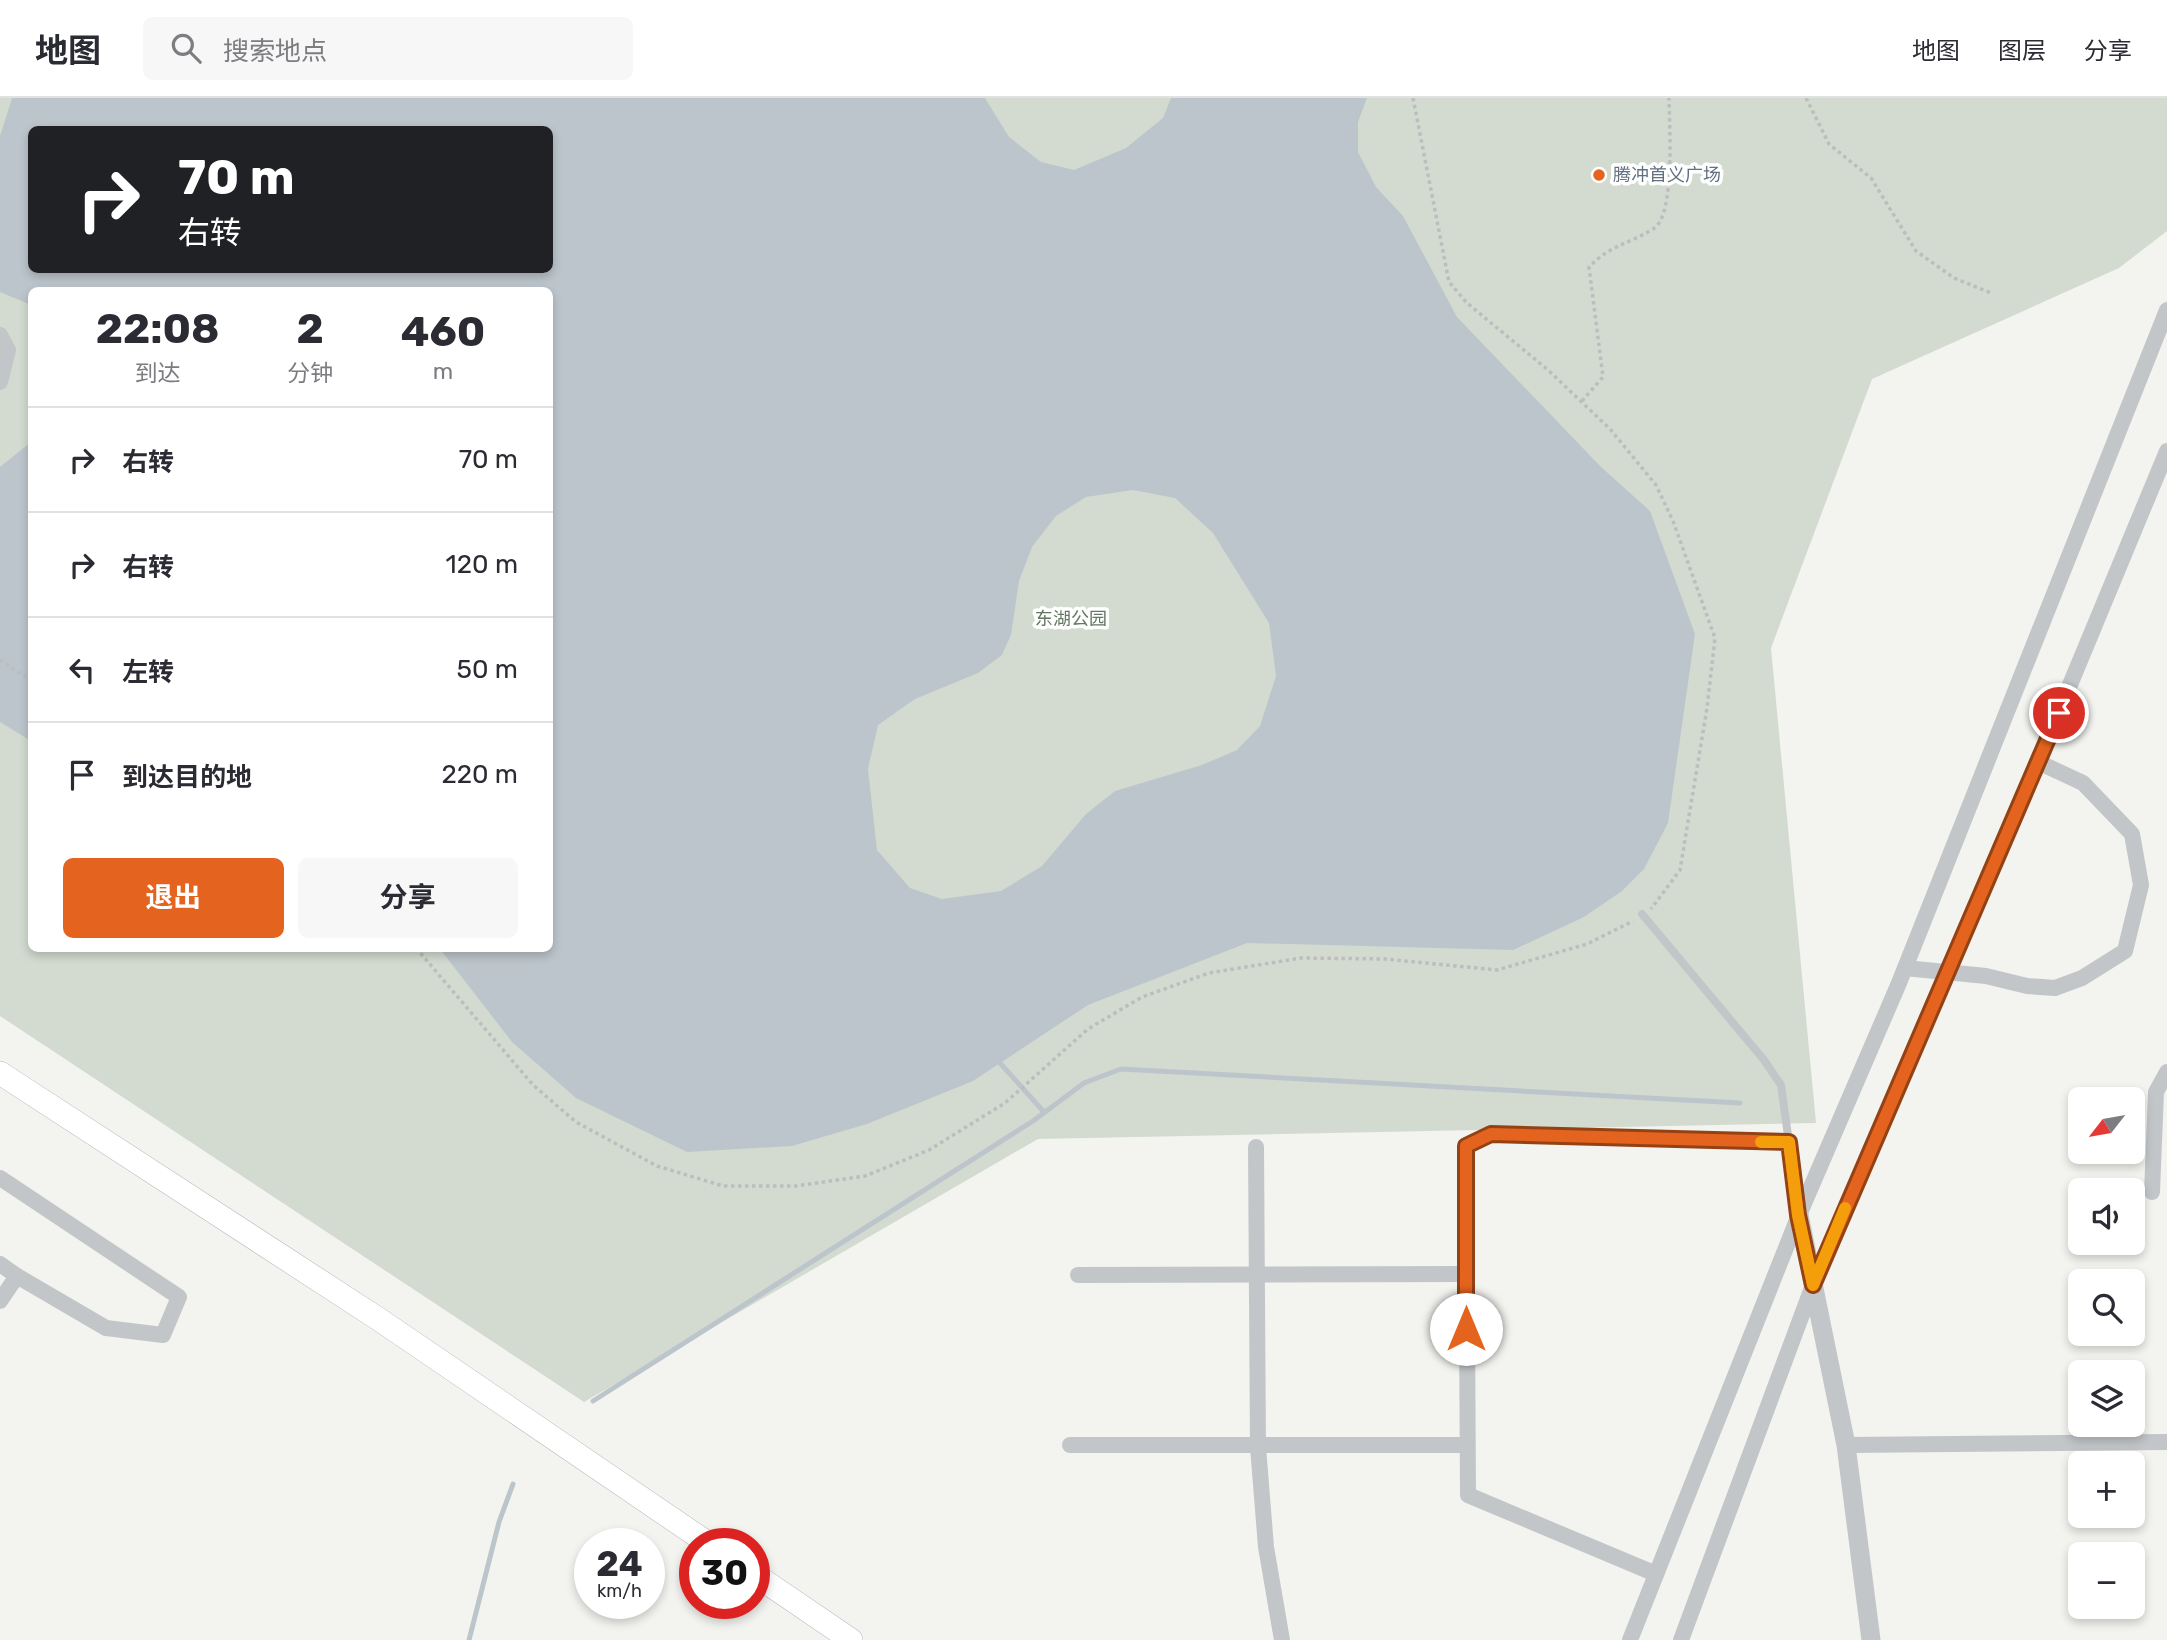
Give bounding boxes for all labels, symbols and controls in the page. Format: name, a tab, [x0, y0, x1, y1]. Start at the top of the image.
search box	[143, 17, 633, 80]
icon: search	[167, 29, 205, 67]
text: 地图	[35, 31, 101, 70]
text: 搜索地点	[223, 36, 327, 67]
text: 地图	[1912, 37, 1960, 65]
text: 图层	[1998, 37, 2046, 65]
text: 分享	[2084, 37, 2132, 65]
text: 70 m	[178, 148, 295, 206]
icon: right	[63, 154, 154, 245]
place label: 腾冲首义广场	[1613, 164, 1721, 186]
marker: 腾冲首义广场	[1591, 167, 1607, 183]
text: 右转	[178, 214, 242, 252]
text: 22:08	[96, 304, 219, 354]
text: 2	[296, 304, 324, 354]
text: 460	[401, 307, 485, 357]
text: m	[433, 357, 453, 385]
text: 到达	[135, 359, 181, 387]
text: 分钟	[287, 359, 333, 387]
icon: right	[63, 441, 101, 479]
text: 70 m	[459, 444, 518, 475]
text: 右转	[122, 447, 174, 478]
icon: right	[63, 546, 101, 584]
text: 120 m	[446, 549, 518, 580]
text: 右转	[122, 552, 174, 583]
park label: 东湖公园	[1035, 608, 1107, 630]
icon: left	[63, 651, 101, 689]
text: 50 m	[457, 654, 518, 685]
text: 左转	[122, 657, 174, 688]
pin	[2029, 683, 2089, 743]
icon: arrive	[2040, 694, 2078, 732]
icon: arrive	[63, 756, 101, 794]
text: 220 m	[441, 759, 518, 790]
text: 到达目的地	[122, 762, 252, 793]
button: 退出	[63, 858, 284, 938]
button: 分享	[298, 858, 518, 938]
north arrow	[2068, 1087, 2146, 1164]
map controls	[2068, 1087, 2145, 1619]
button: sound	[2068, 1178, 2145, 1255]
button: search	[2068, 1269, 2145, 1346]
position arrow	[1429, 1292, 1503, 1366]
button: layers	[2068, 1360, 2145, 1437]
button: +	[2068, 1451, 2145, 1528]
speed limit sign: 30	[679, 1528, 770, 1619]
button: −	[2068, 1542, 2145, 1619]
text: 24	[596, 1543, 643, 1585]
text: km/h	[597, 1580, 642, 1602]

